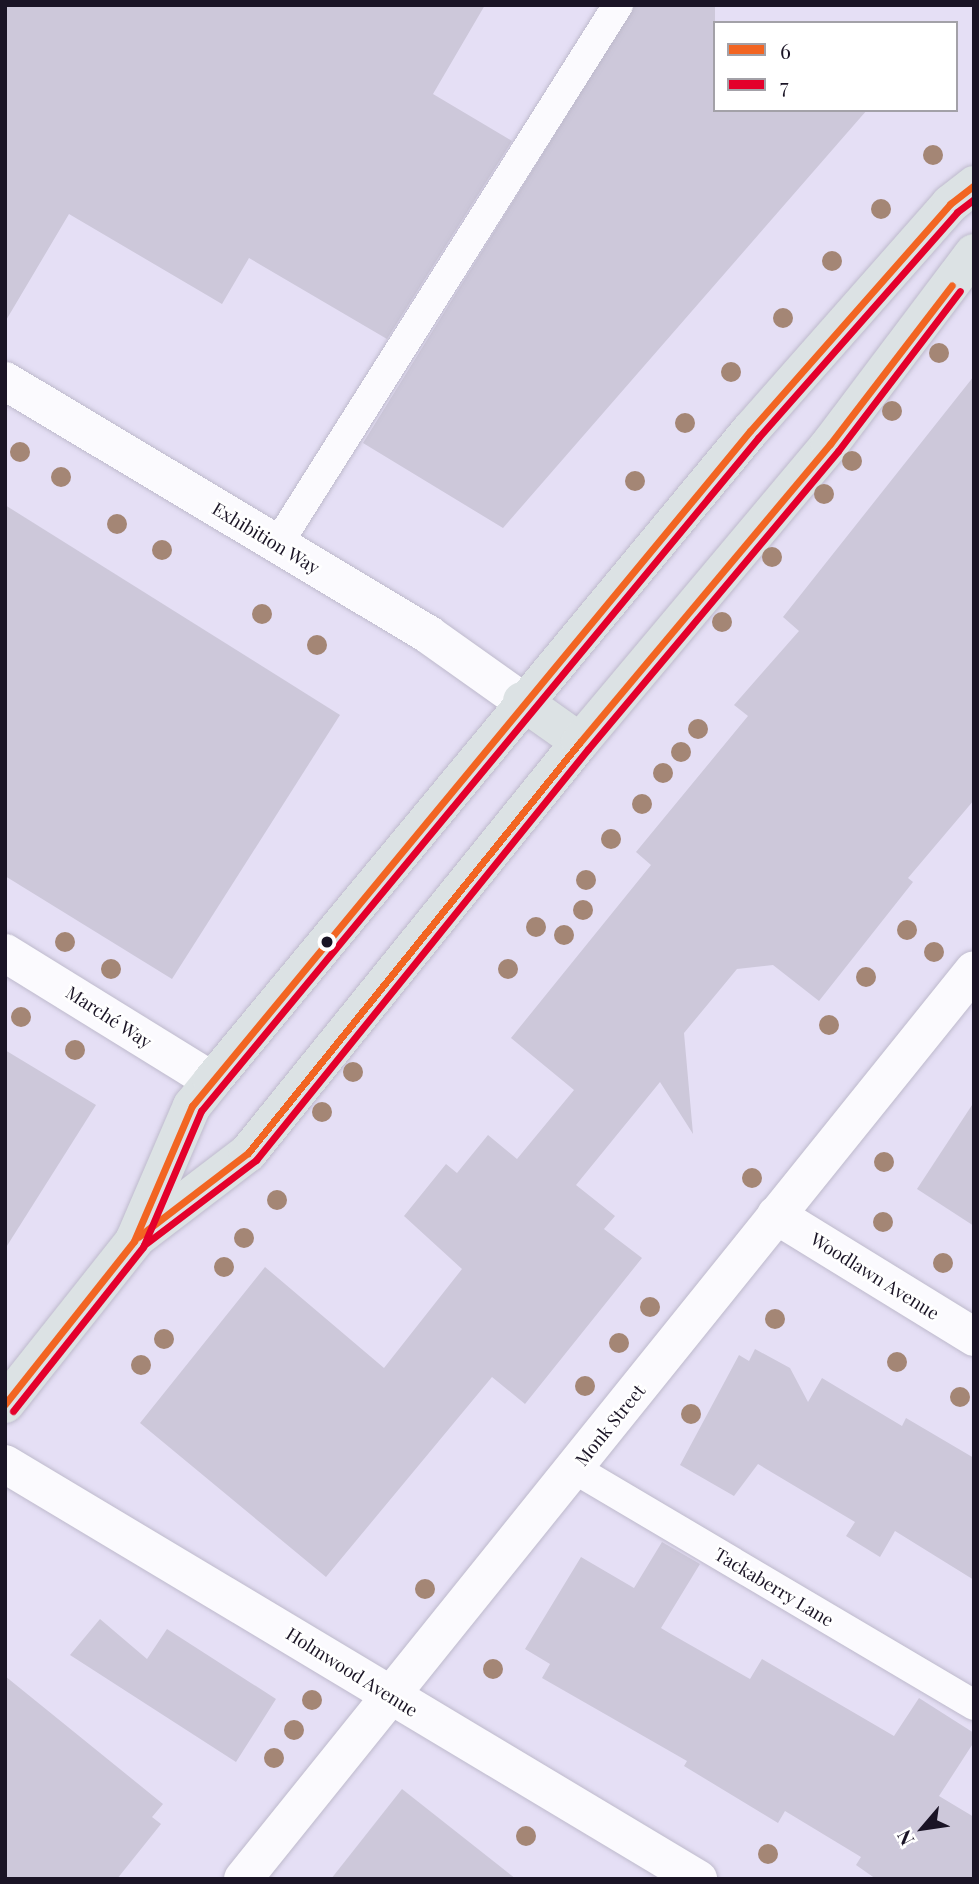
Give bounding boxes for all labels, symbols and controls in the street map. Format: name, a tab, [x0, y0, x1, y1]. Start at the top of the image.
legend	[713, 21, 958, 112]
text: 6	[780, 36, 791, 64]
text: 7	[780, 71, 789, 99]
street label: Exhibition Way	[208, 497, 324, 579]
unlabelled marker	[320, 935, 334, 949]
street label: Marché Way	[62, 981, 156, 1053]
street label: Woodlawn Avenue	[807, 1228, 943, 1324]
street label: Monk Street	[571, 1380, 649, 1470]
street label: Tackaberry Lane	[710, 1543, 838, 1631]
street label: Holmwood Avenue	[282, 1623, 422, 1721]
north arrow	[888, 1793, 958, 1863]
text: N	[890, 1826, 919, 1850]

